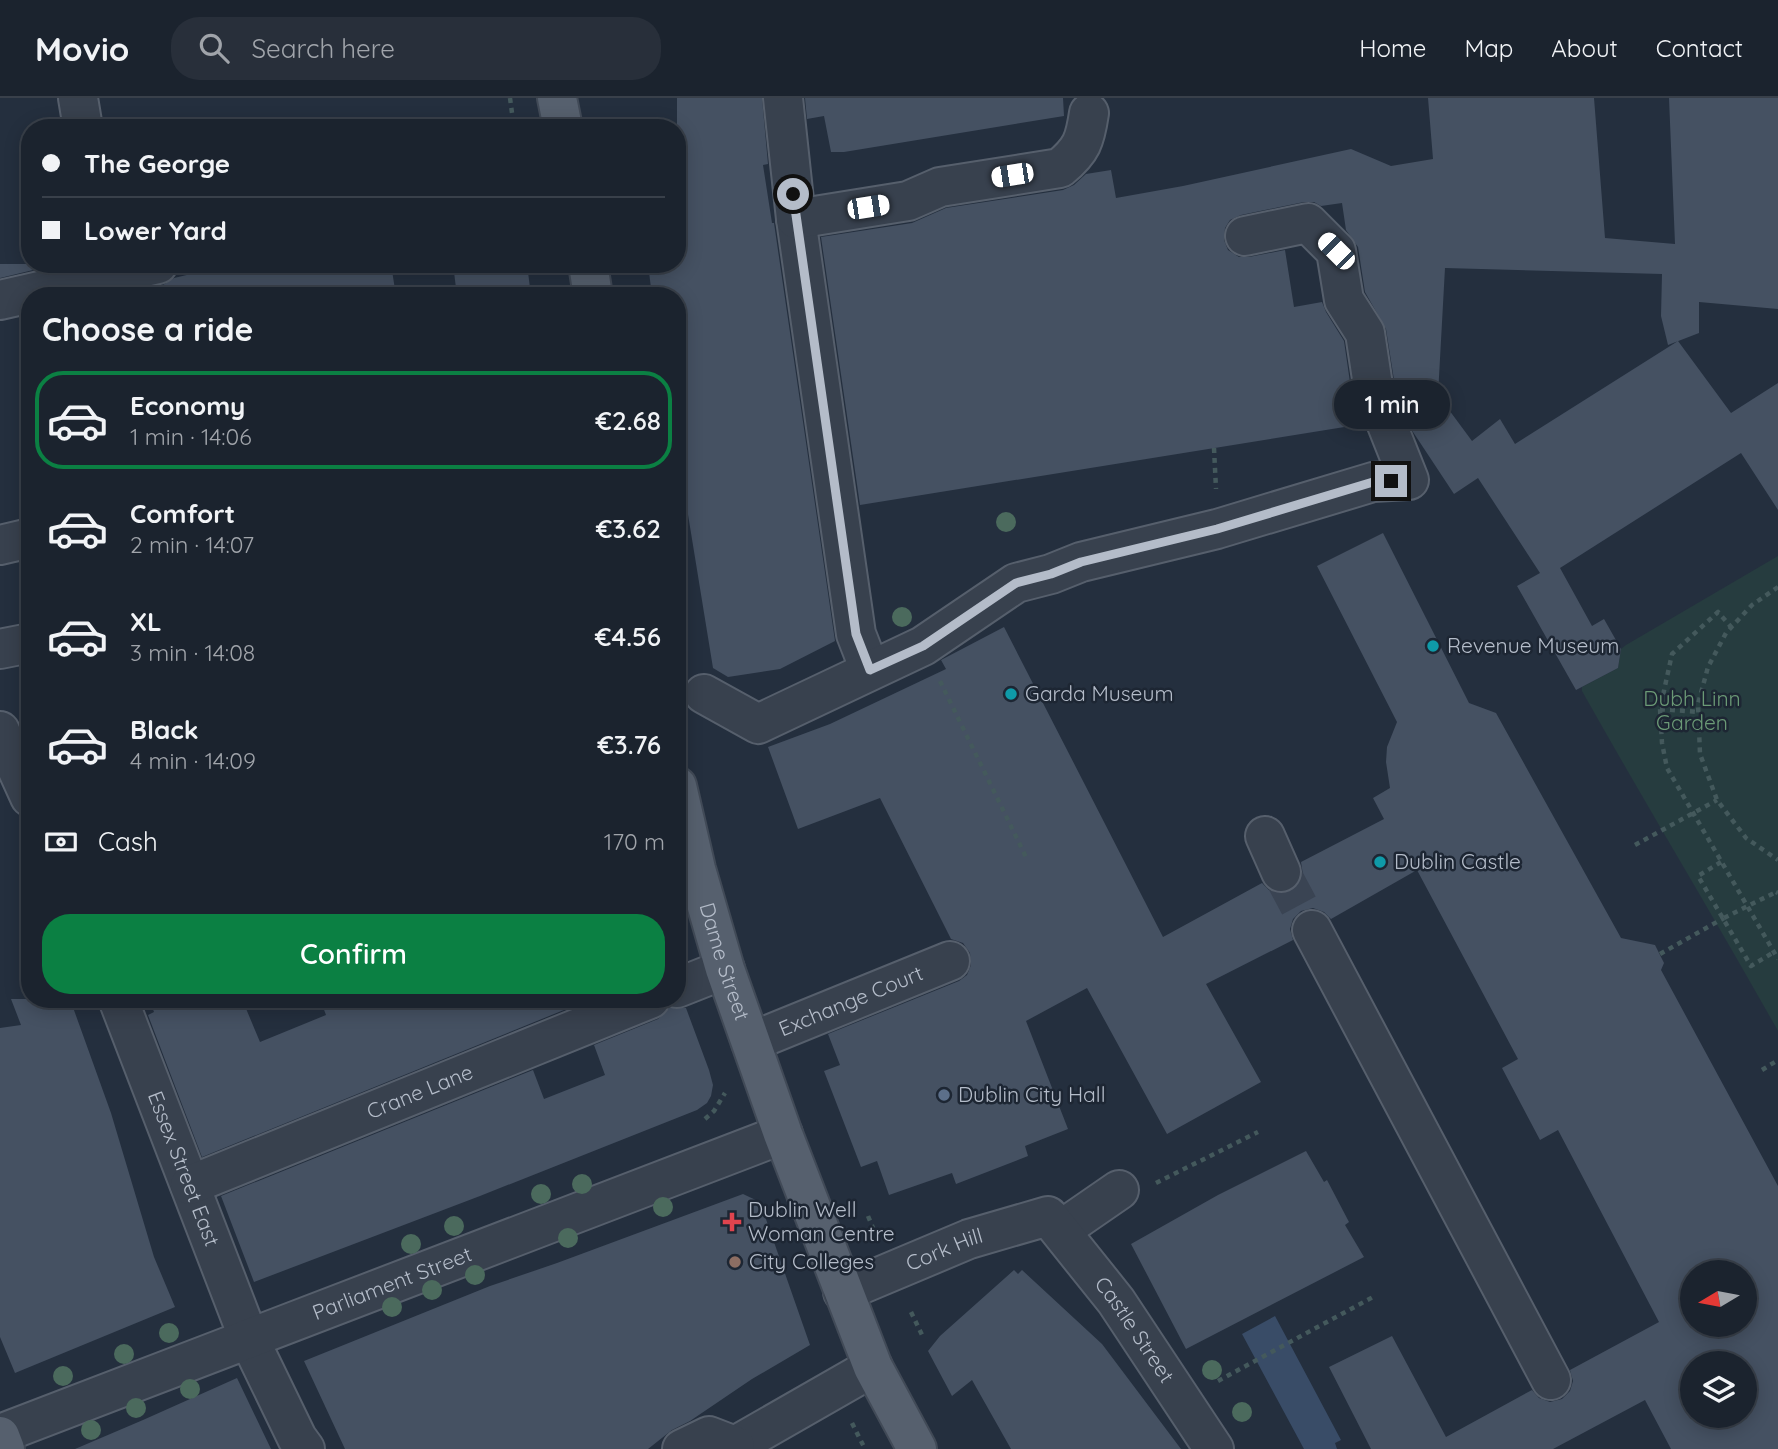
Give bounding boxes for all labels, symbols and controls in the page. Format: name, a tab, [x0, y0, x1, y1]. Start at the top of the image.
search box	[171, 17, 661, 80]
text: Movio	[35, 28, 129, 69]
icon: search	[195, 29, 233, 67]
text: Search here	[251, 32, 395, 65]
text: Home	[1359, 33, 1426, 63]
text: Map	[1464, 33, 1513, 63]
text: About	[1551, 33, 1618, 63]
text: Contact	[1656, 33, 1743, 63]
text: The George	[84, 147, 230, 180]
car	[990, 161, 1035, 189]
route start	[777, 178, 809, 210]
car	[846, 193, 891, 221]
text: Lower Yard	[84, 214, 227, 247]
car	[1314, 229, 1359, 273]
text: Choose a ride	[42, 309, 254, 349]
callout: 1 min	[1333, 380, 1449, 428]
icon: car	[46, 389, 109, 452]
text: Economy	[130, 389, 245, 422]
text: 1 min	[1364, 390, 1420, 419]
text: €2.68	[595, 404, 661, 437]
text: 1 min · 14:06	[130, 422, 252, 451]
route end	[1375, 465, 1407, 497]
icon: car	[46, 497, 109, 560]
text: Comfort	[130, 497, 235, 530]
text: €3.62	[596, 512, 661, 545]
text: 2 min · 14:07	[130, 530, 254, 559]
icon: car	[46, 605, 109, 668]
text: XL	[130, 605, 162, 638]
text: €4.56	[595, 620, 661, 653]
place label: Revenue Museum	[1447, 632, 1619, 658]
text: 3 min · 14:08	[130, 638, 255, 667]
marker: Revenue Museum	[1425, 638, 1441, 654]
place label: Garda Museum	[1025, 680, 1174, 706]
park label: Dubh Linn Garden	[1643, 685, 1741, 735]
marker: Garda Museum	[1003, 686, 1019, 702]
icon: car	[46, 713, 109, 776]
text: Black	[130, 713, 199, 746]
text: €3.76	[597, 728, 661, 761]
text: 4 min · 14:09	[130, 746, 256, 775]
icon: cash	[42, 823, 80, 861]
text: Cash	[98, 825, 158, 858]
text: 170 m	[604, 827, 665, 856]
place label: Dublin Castle	[1394, 848, 1521, 874]
marker: Dublin Castle	[1372, 854, 1388, 870]
street label: Dame Street	[694, 900, 756, 1024]
button: Confirm	[42, 914, 665, 994]
street label: Exchange Court	[775, 959, 927, 1041]
street label: Crane Lane	[363, 1058, 476, 1124]
place label: Dublin City Hall	[958, 1081, 1105, 1107]
street label: Essex Street East	[143, 1087, 226, 1250]
marker: Dublin City Hall	[936, 1087, 952, 1103]
place label: Dublin Well Woman Centre	[748, 1196, 895, 1246]
marker: Dublin Well Woman Centre	[722, 1212, 742, 1232]
street label: Cork Hill	[902, 1222, 986, 1276]
street label: Parliament Street	[308, 1240, 475, 1325]
place label: City Colleges	[749, 1248, 874, 1274]
marker: City Colleges	[727, 1254, 743, 1270]
north arrow	[1680, 1260, 1757, 1337]
map controls	[1680, 1260, 1757, 1428]
street label: Castle Street	[1090, 1271, 1181, 1387]
button: layers	[1680, 1351, 1757, 1428]

